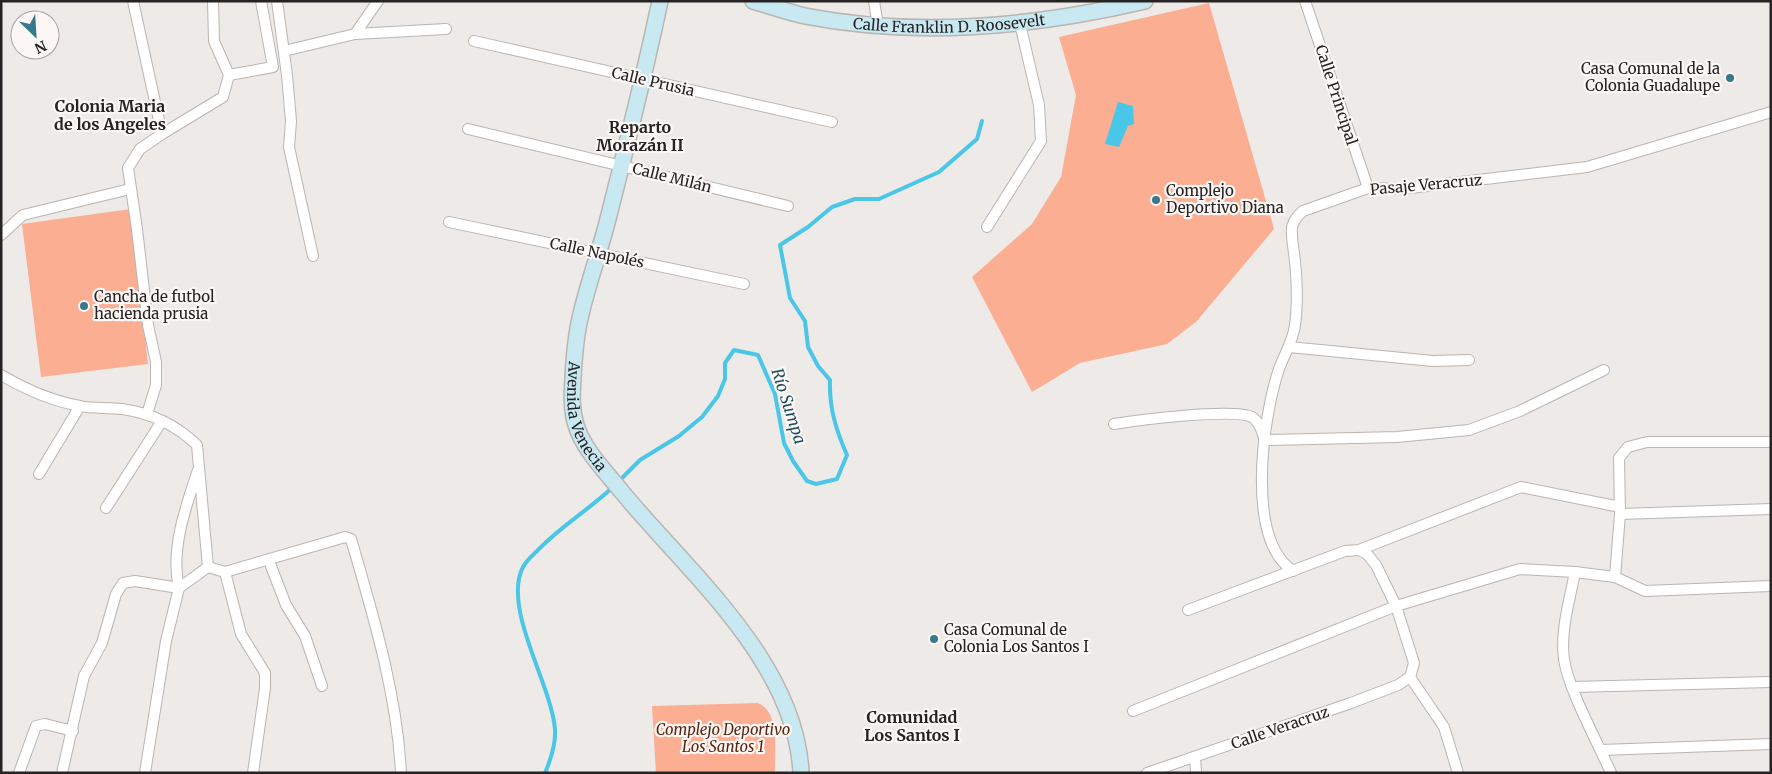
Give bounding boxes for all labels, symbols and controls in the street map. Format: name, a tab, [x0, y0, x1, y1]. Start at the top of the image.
north arrow	[10, 10, 60, 60]
street label: Calle Franklin D. Roosevelt	[852, 10, 1046, 37]
text: N	[32, 36, 49, 57]
street label: Calle Principal	[1311, 42, 1362, 148]
place label: Casa Comunal de la Colonia Guadalupe	[1581, 59, 1720, 95]
street label: Calle Prusia	[610, 63, 696, 100]
marker: Casa Comunal de la Colonia Guadalupe	[1724, 72, 1736, 84]
district label: Colonia Maria de los Angeles	[54, 96, 166, 134]
district label: Reparto Morazán II	[596, 117, 684, 155]
street label: Calle Milán	[631, 158, 714, 197]
street label: Pasaje Veracruz	[1369, 170, 1483, 199]
place label: Complejo Deportivo Diana	[1166, 181, 1284, 217]
marker: Complejo Deportivo Diana	[1150, 194, 1162, 206]
street label: Calle Napolés	[548, 233, 646, 272]
place label: Cancha de futbol hacienda prusia	[94, 287, 215, 323]
marker: Cancha de futbol hacienda prusia	[78, 300, 90, 312]
street label: Avenida Venecia	[563, 360, 611, 475]
water label: Río Sumpa	[767, 366, 811, 446]
place label: Casa Comunal de Colonia Los Santos I	[944, 620, 1089, 656]
marker: Casa Comunal de Colonia Los Santos I	[928, 633, 940, 645]
street label: Calle Veracruz	[1228, 702, 1331, 753]
district label: Comunidad Los Santos I	[864, 707, 960, 745]
park label: Complejo Deportivo Los Santos 1	[656, 720, 790, 756]

